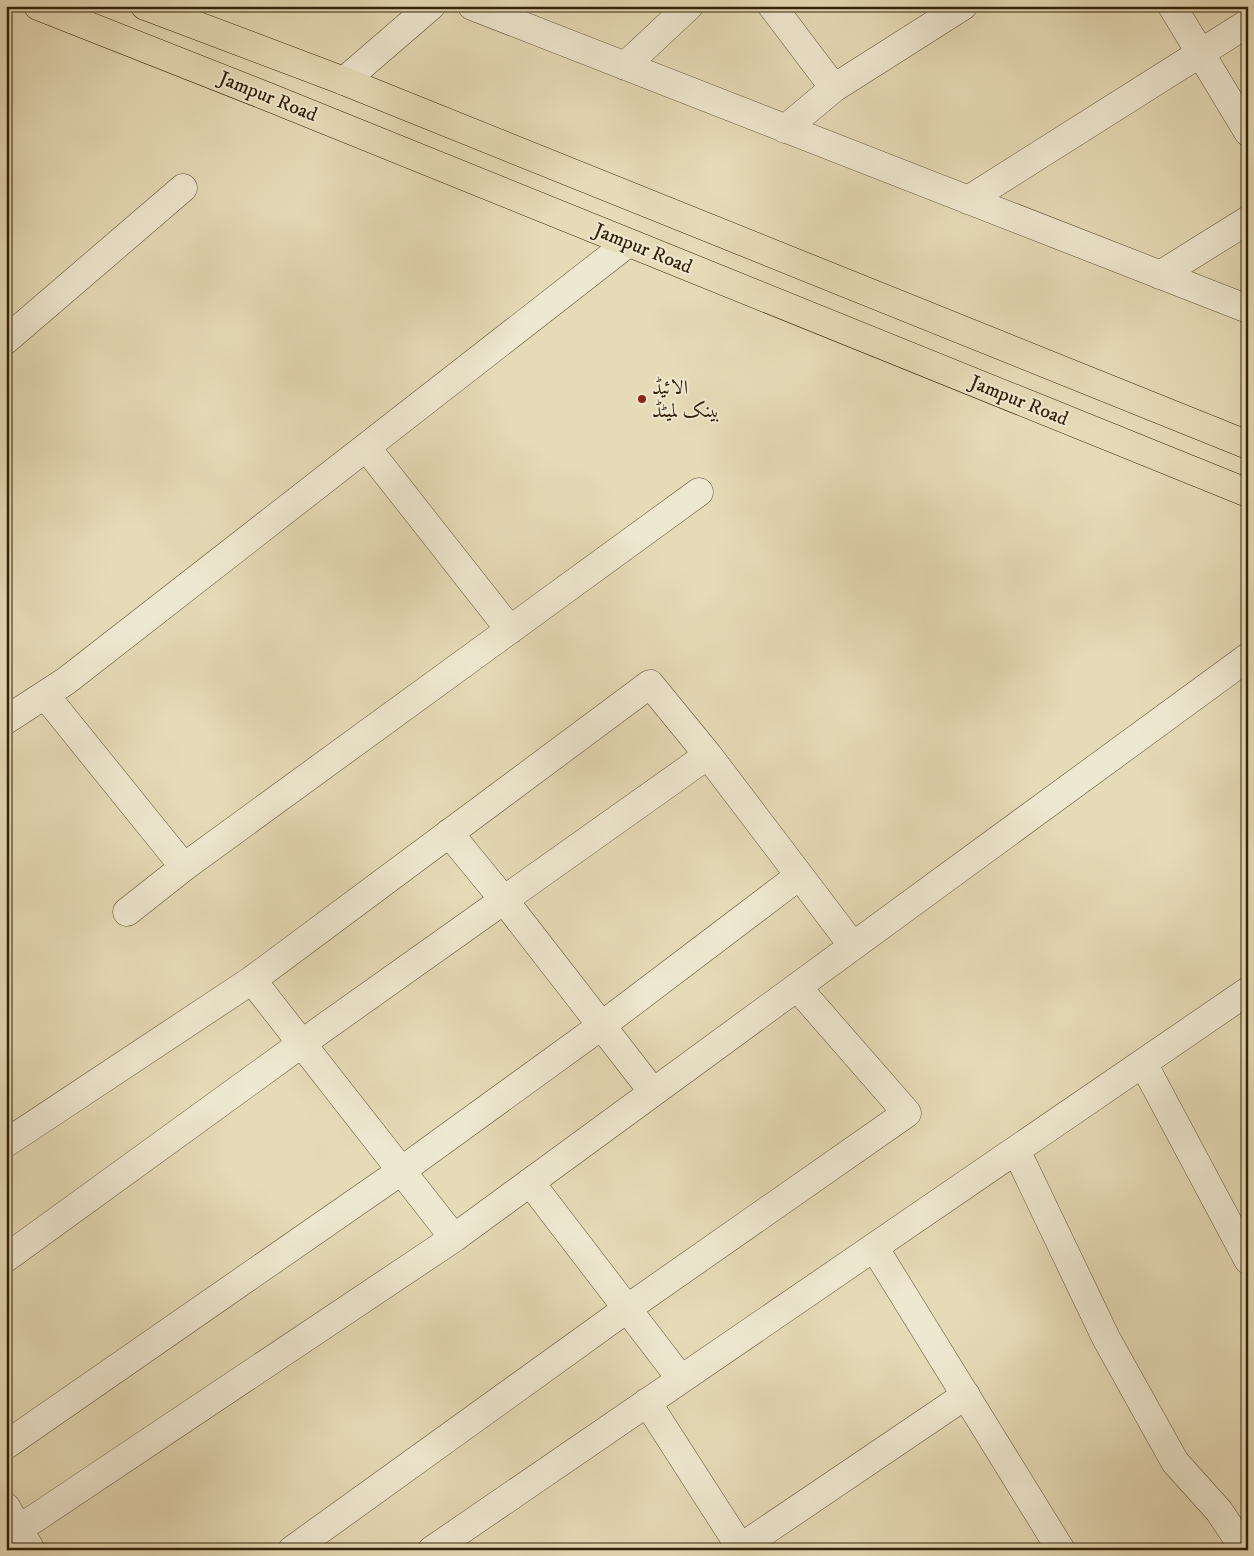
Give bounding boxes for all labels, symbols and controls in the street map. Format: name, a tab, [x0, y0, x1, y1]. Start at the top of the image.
street label: Jampur Road	[213, 65, 321, 128]
street label: Jampur Road	[588, 217, 696, 280]
street label: Jampur Road	[964, 369, 1072, 432]
place label: الائیڈ بینک لمیٹڈ	[652, 375, 720, 424]
marker: الائیڈ بینک لمیٹڈ	[636, 393, 648, 405]

